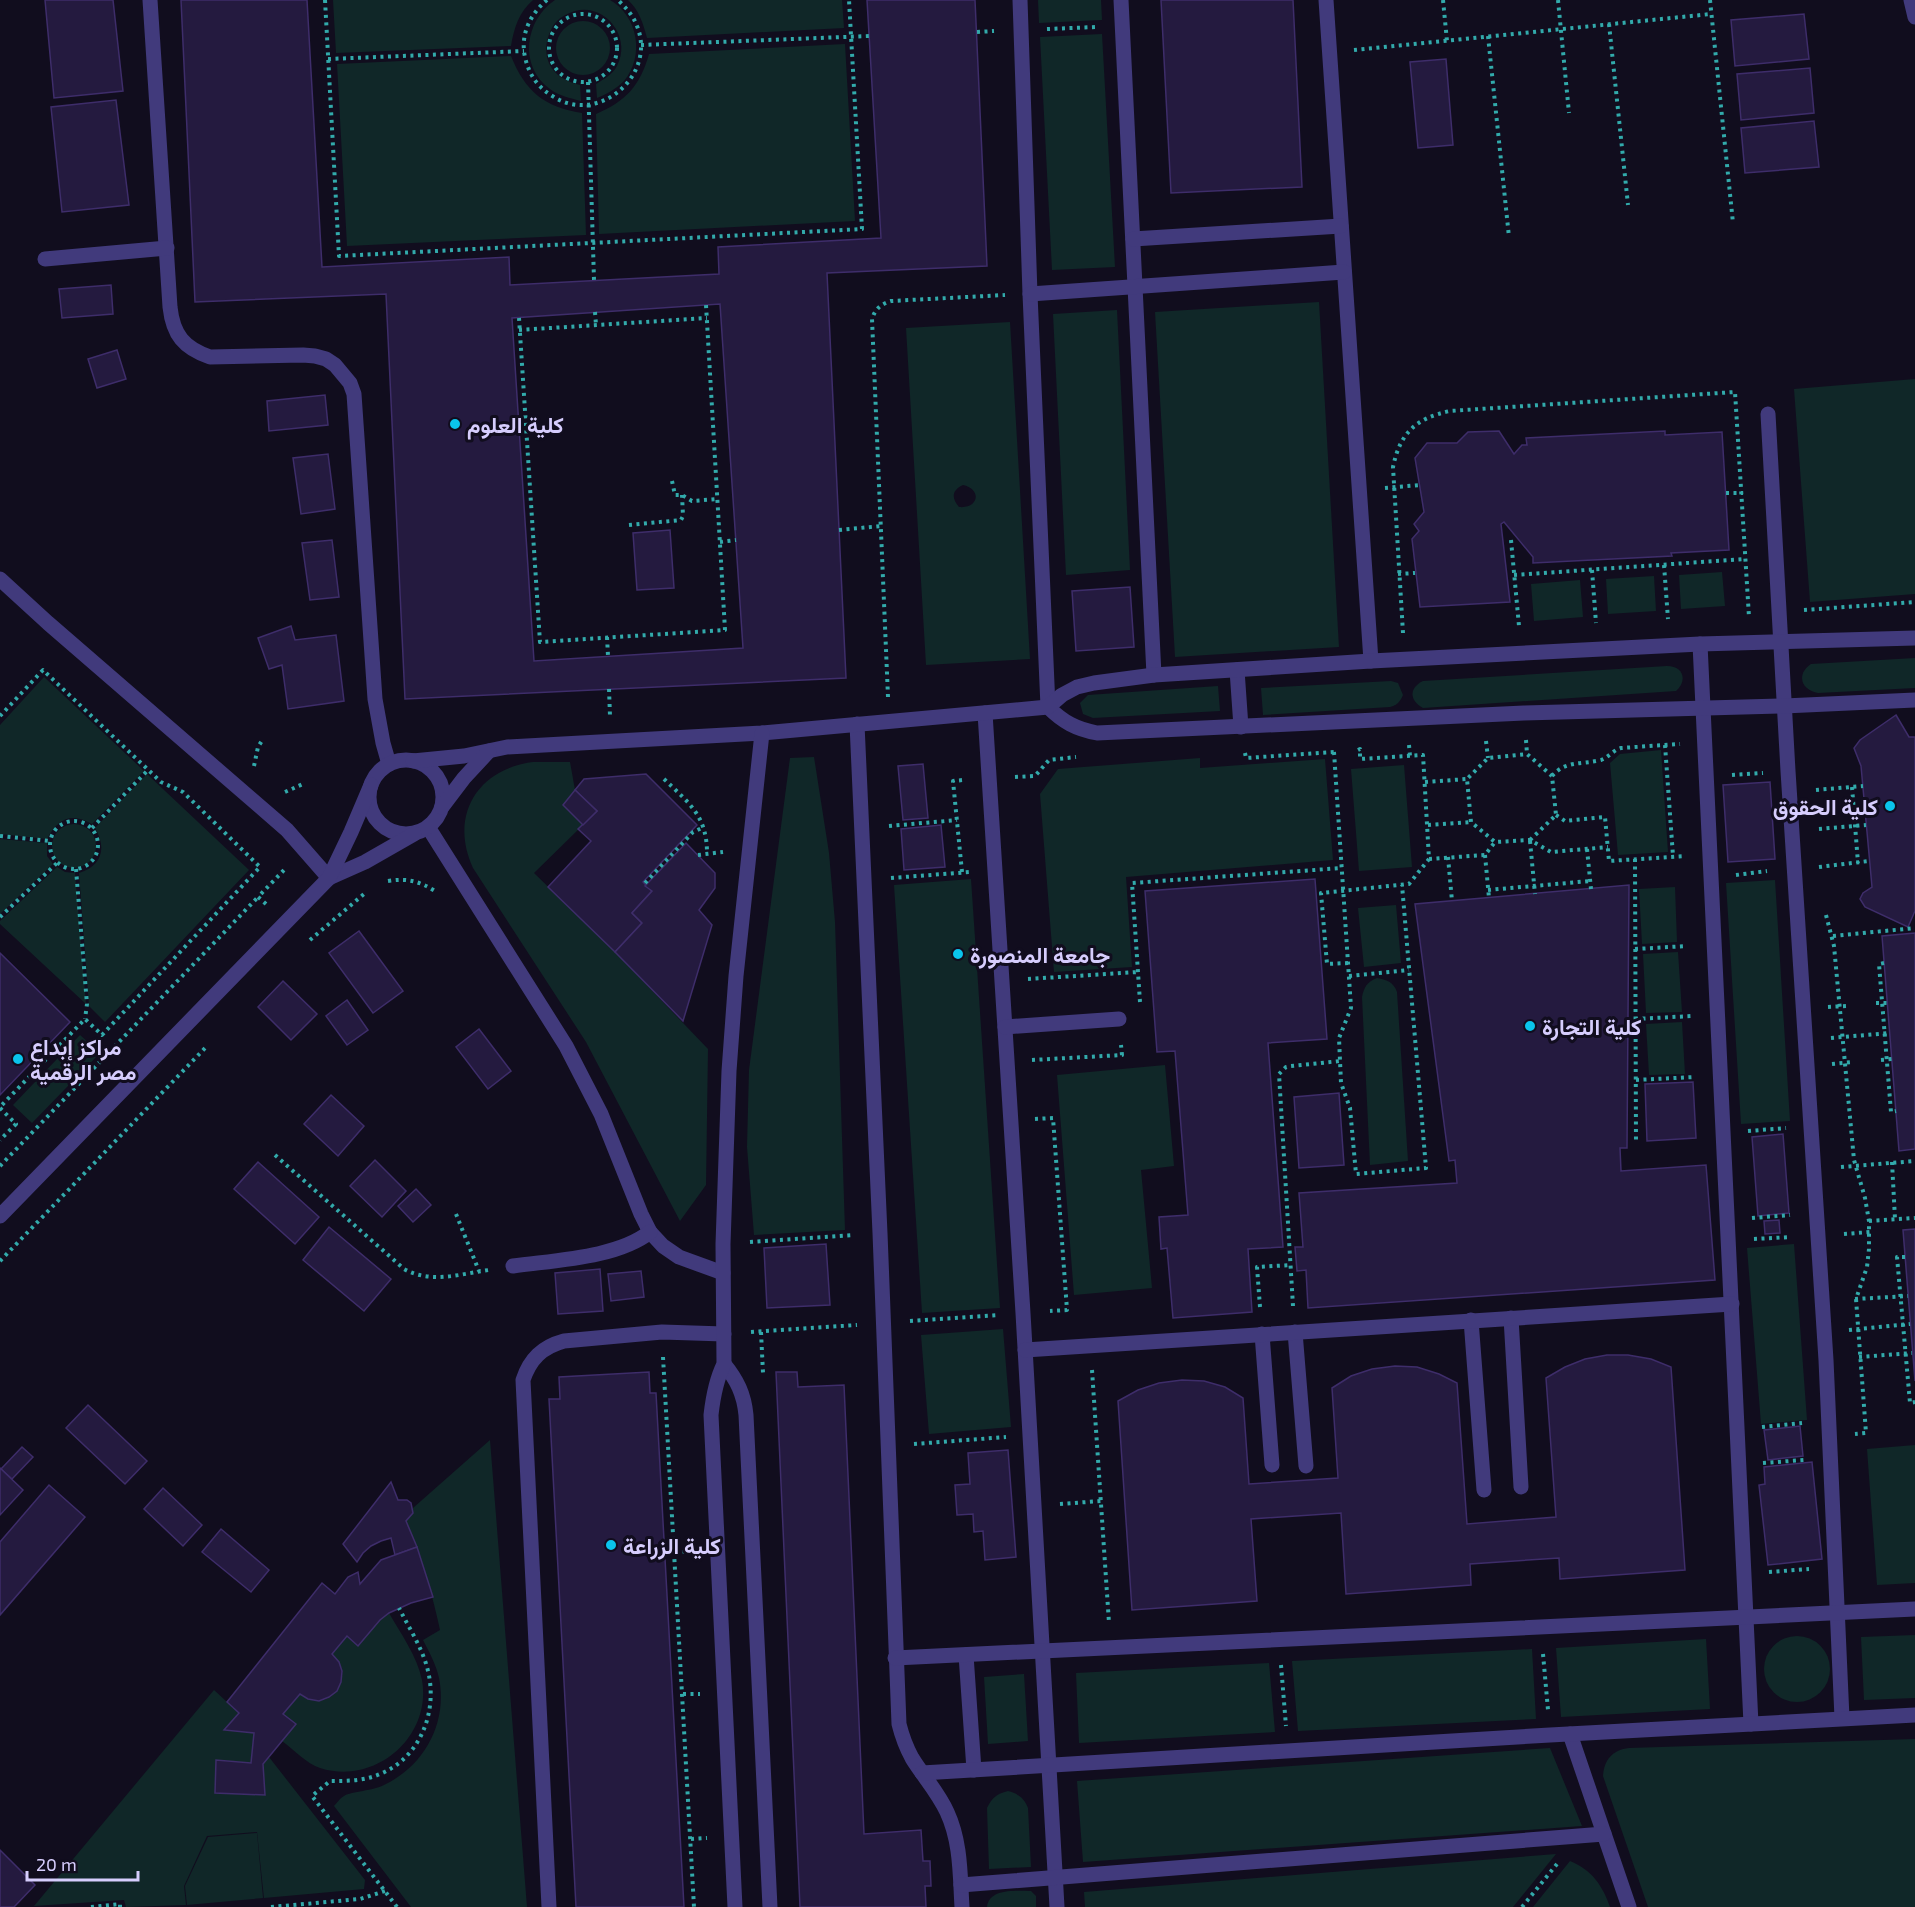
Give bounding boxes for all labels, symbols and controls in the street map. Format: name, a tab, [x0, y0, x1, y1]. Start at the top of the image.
place label: كلية العلوم	[467, 411, 564, 440]
marker: كلية العلوم	[448, 417, 462, 431]
place label: كلية الحقوق	[1773, 793, 1878, 821]
marker: كلية الحقوق	[1883, 799, 1897, 813]
place label: جامعة المنصورة	[970, 941, 1110, 969]
marker: جامعة المنصورة	[951, 947, 965, 961]
place label: كلية التجارة	[1542, 1013, 1642, 1041]
marker: كلية التجارة	[1523, 1019, 1537, 1033]
place label: مراكز إبداع مصر الرقمية	[30, 1033, 137, 1086]
marker: مراكز إبداع مصر الرقمية	[11, 1052, 25, 1066]
place label: كلية الزراعة	[623, 1532, 721, 1560]
marker: كلية الزراعة	[604, 1538, 618, 1552]
scale bar	[27, 1844, 138, 1882]
text: 20 m	[36, 1853, 77, 1875]

